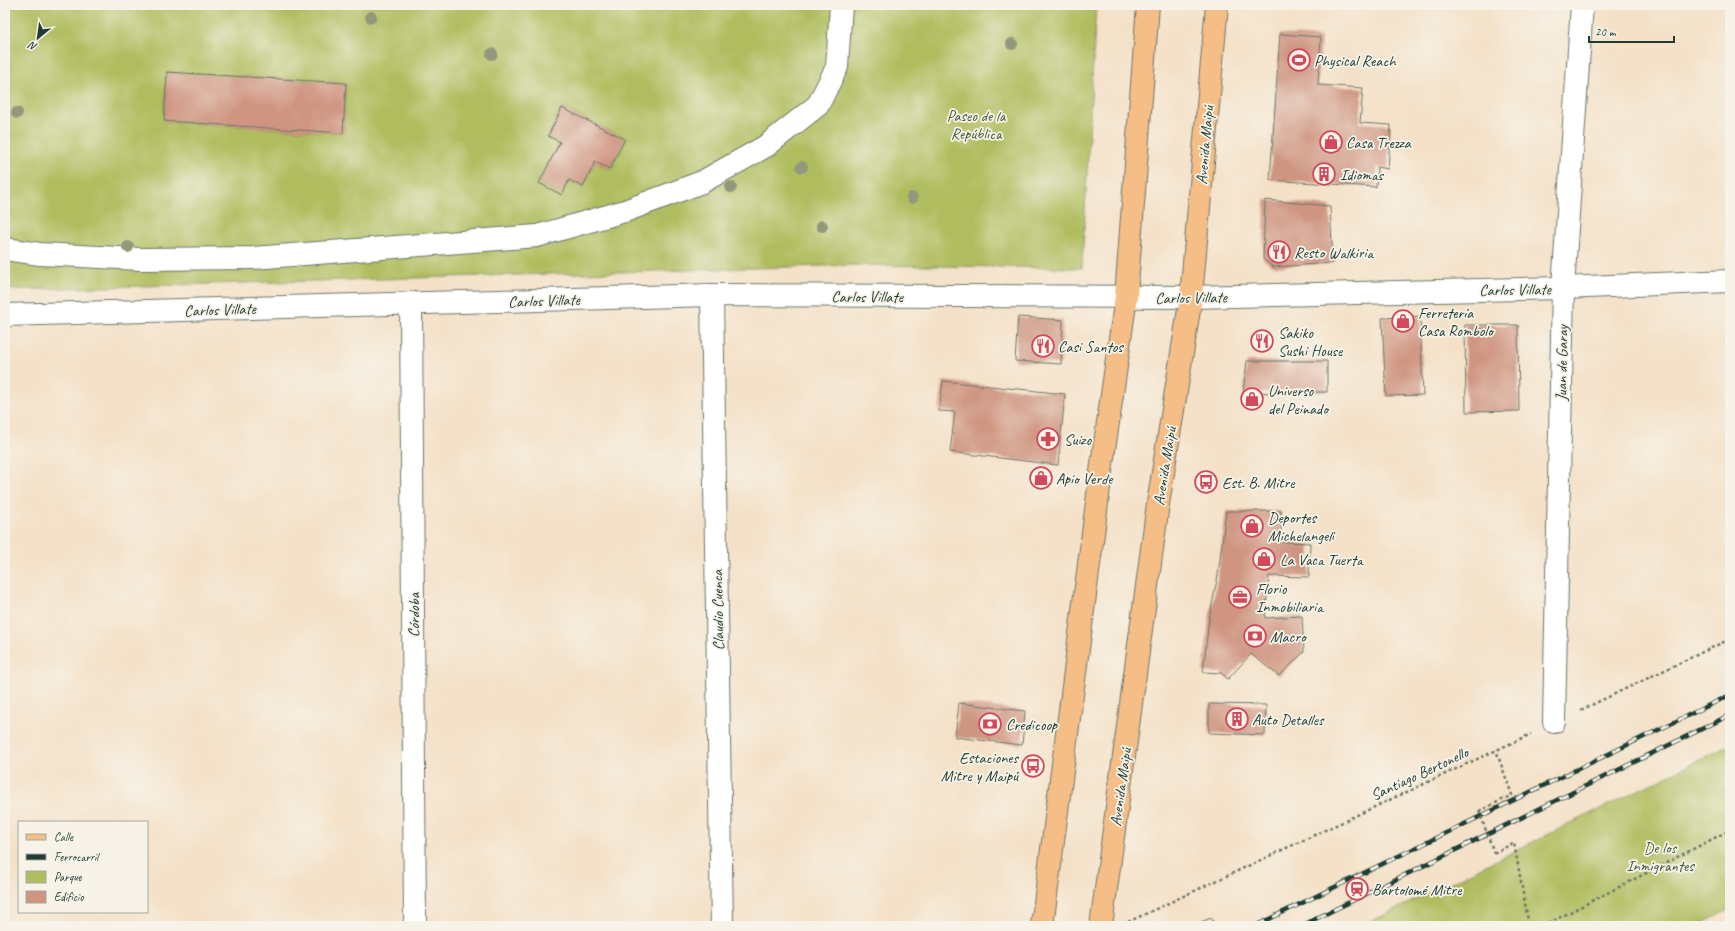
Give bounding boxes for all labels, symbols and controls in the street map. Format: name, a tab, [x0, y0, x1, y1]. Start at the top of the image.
north arrow	[18, 18, 58, 58]
scale bar	[1589, 18, 1674, 44]
text: 20 m	[1595, 24, 1617, 40]
text: N	[25, 38, 40, 55]
sports icon: Physical Reach	[1286, 47, 1312, 73]
place label: Physical Reach	[1314, 51, 1397, 71]
street label: Avenida Maipú	[1192, 103, 1219, 185]
park label: Paseo de la República	[947, 106, 1007, 144]
shop icon: Casa Trezza	[1318, 129, 1344, 155]
place label: Casa Trezza	[1346, 133, 1412, 153]
building icon: Idiomas	[1311, 161, 1337, 187]
place label: Idiomas	[1340, 165, 1385, 185]
restaurant icon: Resto Walkiria	[1266, 239, 1292, 265]
place label: Resto Walkiria	[1294, 243, 1374, 263]
street label: Carlos Villate	[1479, 279, 1553, 301]
street label: Carlos Villate	[831, 287, 905, 307]
street label: Carlos Villate	[1155, 287, 1229, 309]
street label: Carlos Villate	[508, 290, 582, 312]
street label: Carlos Villate	[184, 299, 258, 321]
place label: Ferretería Casa Rombolo	[1418, 303, 1495, 341]
shop icon: Ferretería Casa Rombolo	[1390, 308, 1416, 334]
place label: Sakiko Sushi House	[1278, 323, 1344, 361]
street label: Juan de Garay	[1551, 323, 1573, 402]
restaurant icon: Sakiko Sushi House	[1249, 328, 1275, 354]
restaurant icon: Casi Santos	[1030, 333, 1056, 359]
place label: Casi Santos	[1058, 337, 1124, 357]
place label: Universo del Peinado	[1268, 381, 1330, 419]
shop icon: Universo del Peinado	[1239, 386, 1265, 412]
street label: Avenida Maipú	[1149, 424, 1181, 507]
pharmacy icon: Suizo	[1035, 426, 1061, 452]
place label: Suizo	[1064, 430, 1092, 450]
shop icon: Apio Verde	[1028, 465, 1054, 491]
place label: Apio Verde	[1056, 469, 1114, 489]
bus stop icon: Est. B. Mitre	[1193, 469, 1219, 495]
place label: Est. B. Mitre	[1222, 473, 1296, 493]
place label: Deportes Michelangeli	[1268, 508, 1336, 546]
shop icon: Deportes Michelangeli	[1239, 513, 1265, 539]
shop icon: La Vaca Tuerta	[1251, 546, 1277, 572]
place label: La Vaca Tuerta	[1280, 550, 1364, 570]
street label: Claudio Cuenca	[707, 569, 729, 650]
place label: Florio Inmobiliaria	[1256, 579, 1324, 617]
office icon: Florio Inmobiliaria	[1227, 584, 1253, 610]
street label: Córdoba	[404, 591, 424, 637]
bank icon: Macro	[1242, 623, 1268, 649]
place label: Macro	[1270, 627, 1308, 647]
building icon: Auto Detalles	[1224, 706, 1250, 732]
place label: Auto Detalles	[1252, 710, 1325, 730]
bank icon: Credicoop	[977, 711, 1003, 737]
place label: Credicoop	[1006, 715, 1058, 735]
street label: Santiago Bertonello	[1367, 742, 1474, 805]
street label: Avenida Maipú	[1106, 745, 1137, 828]
place label: Estaciones Mitre y Maipú	[941, 748, 1020, 786]
bus stop icon: Estaciones Mitre y Maipú	[1020, 753, 1046, 779]
legend	[18, 821, 148, 913]
text: Calle	[54, 829, 74, 845]
park label: De los Inmigrantes	[1626, 838, 1695, 876]
text: Ferrocarril	[54, 849, 100, 865]
text: Parque	[54, 869, 83, 885]
station icon: Bartolomé Mitre	[1344, 876, 1370, 902]
place label: Bartolomé Mitre	[1372, 880, 1463, 900]
text: Edificio	[54, 889, 84, 905]

